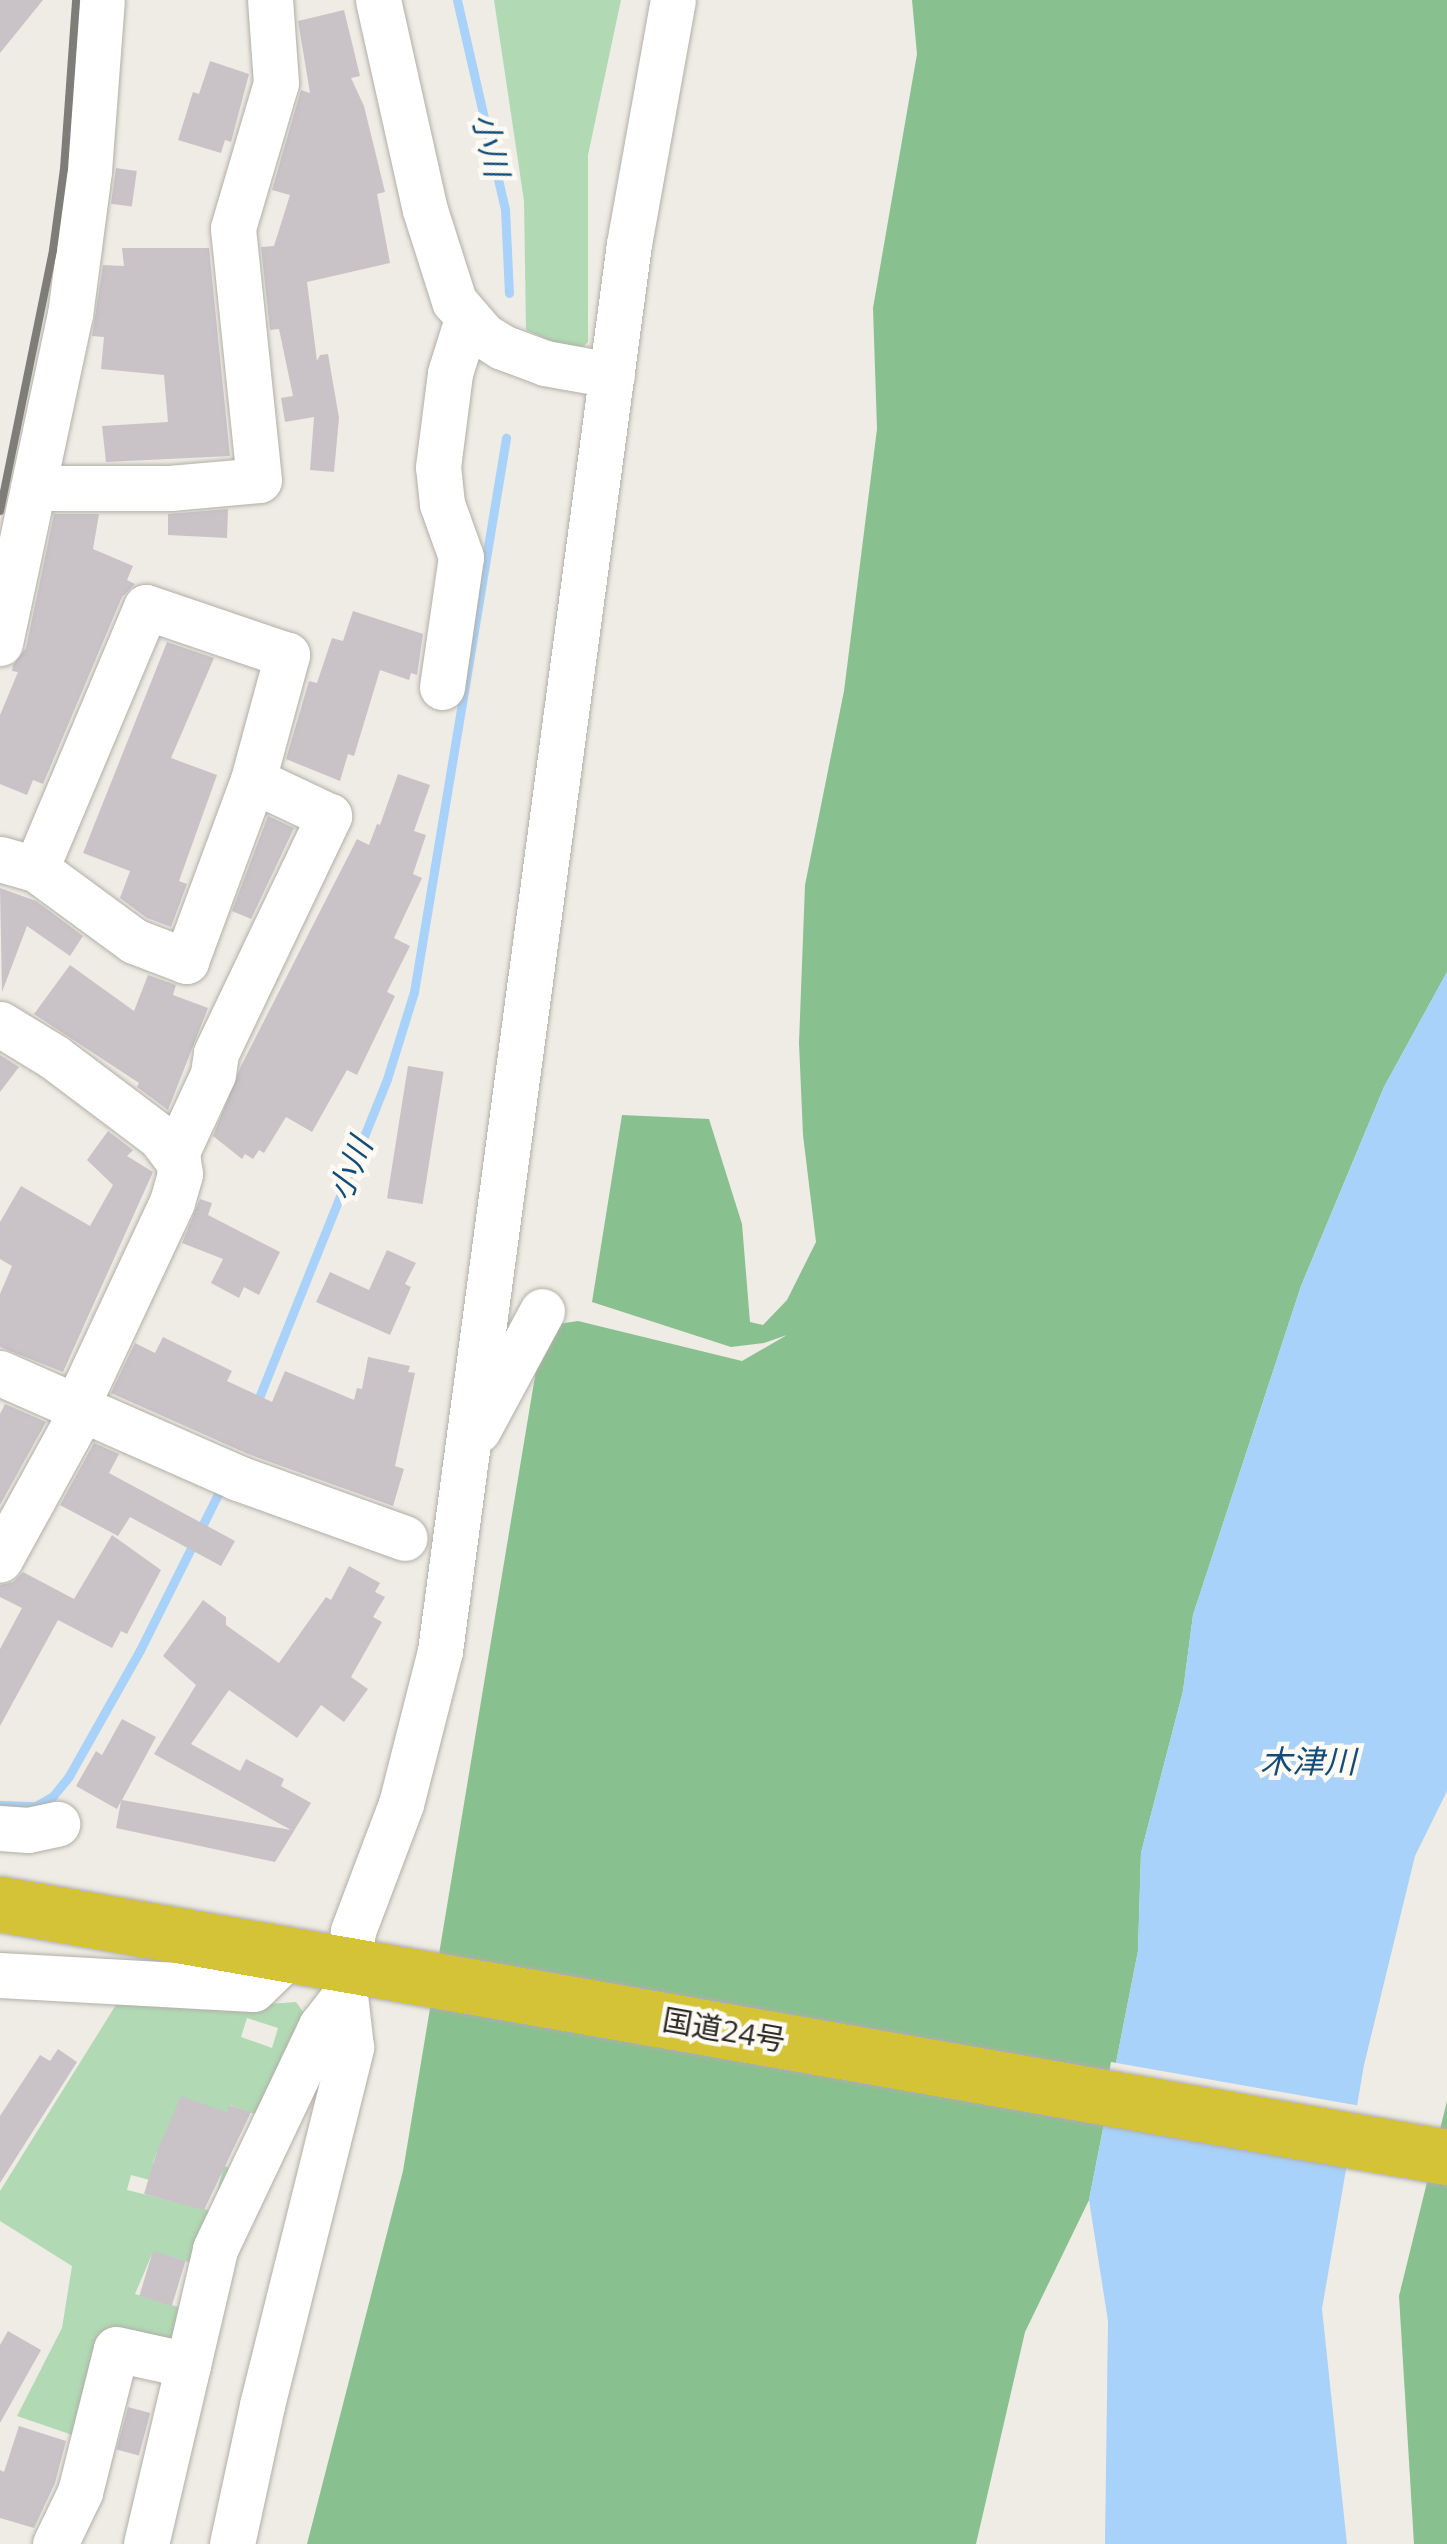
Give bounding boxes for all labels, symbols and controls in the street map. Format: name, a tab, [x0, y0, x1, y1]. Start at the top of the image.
water label: 小川	[465, 110, 517, 180]
water label: 小川	[320, 1132, 380, 1206]
water label: 木津川	[1260, 1742, 1356, 1780]
street label: 国道24号	[660, 2001, 788, 2059]

